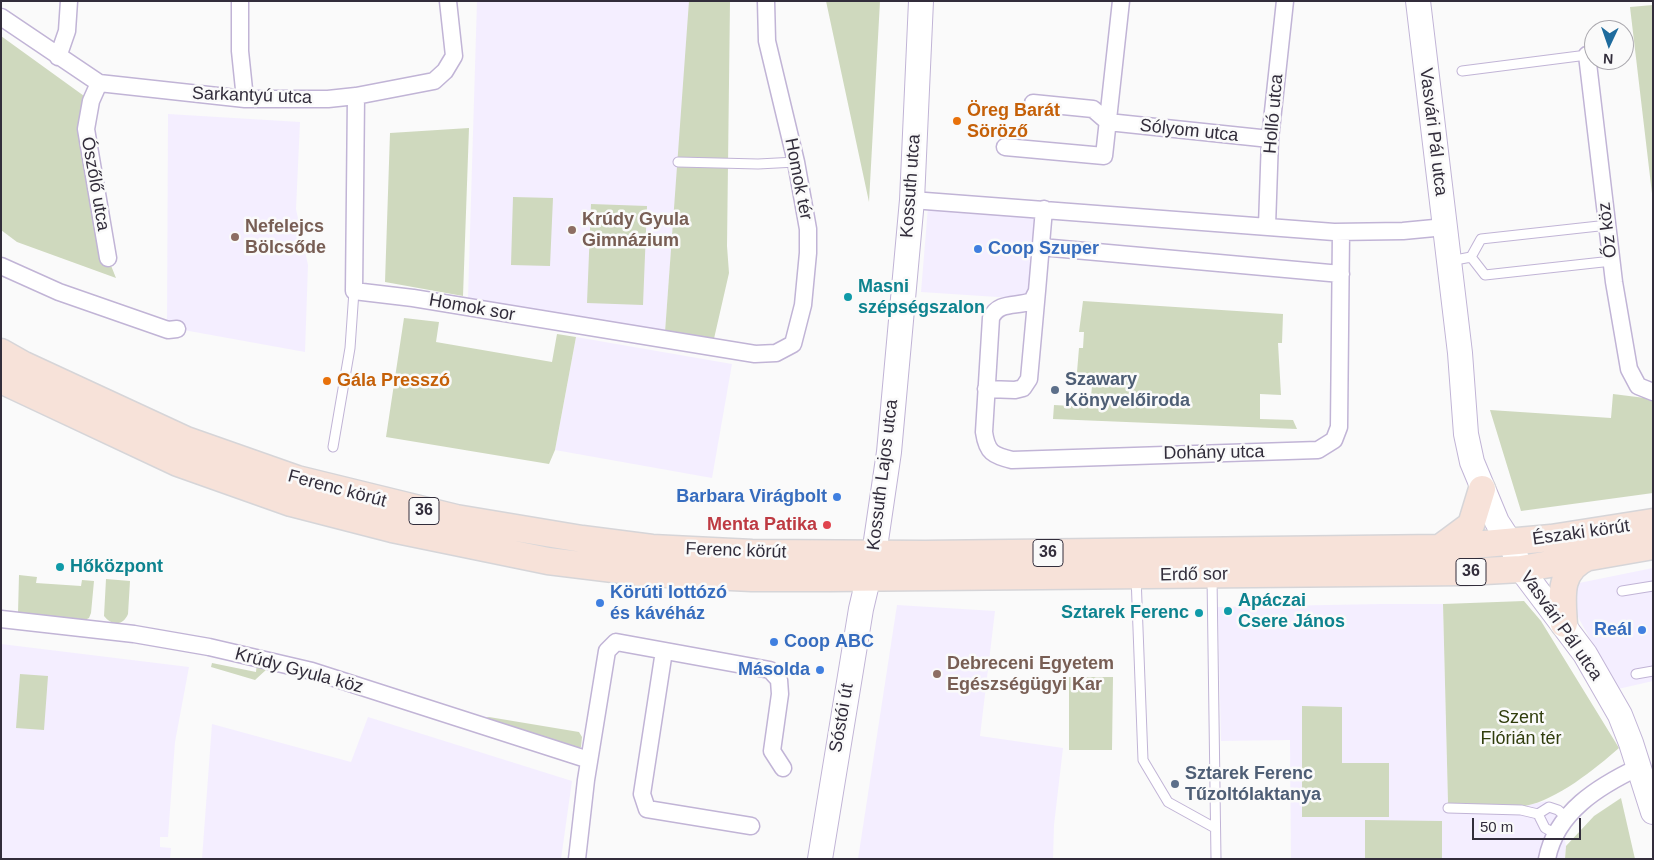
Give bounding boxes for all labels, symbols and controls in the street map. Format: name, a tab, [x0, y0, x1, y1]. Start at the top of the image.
north arrow	[1584, 20, 1634, 70]
text: N	[1603, 51, 1614, 67]
street label: Vasvári Pál utca	[1414, 67, 1452, 197]
street label: Holló utca	[1260, 73, 1288, 155]
street label: Sarkantyú utca	[192, 83, 312, 109]
place label: Öreg Barát Söröző	[967, 100, 1060, 142]
marker: Öreg Barát Söröző	[951, 115, 963, 127]
street label: Sólyom utca	[1139, 115, 1239, 147]
street label: Kossuth utca	[897, 133, 925, 239]
street label: Ószőlő utca	[76, 135, 114, 233]
street label: Homok tér	[779, 136, 817, 222]
street label: Őz köz	[1594, 201, 1622, 259]
place label: Krúdy Gyula Gimnázium	[582, 209, 689, 252]
place label: Nefelejcs Bölcsőde	[245, 216, 326, 258]
marker: Krúdy Gyula Gimnázium	[566, 224, 578, 236]
marker: Nefelejcs Bölcsőde	[229, 231, 241, 243]
place label: Coop Szuper	[988, 238, 1099, 260]
marker: Coop Szuper	[972, 243, 984, 255]
place label: Masni szépségszalon	[858, 276, 985, 318]
street label: Homok sor	[427, 290, 517, 326]
marker: Masni szépségszalon	[842, 291, 854, 303]
place label: Szawary Könyvelőiroda	[1065, 369, 1190, 412]
place label: Gála Presszó	[337, 370, 450, 392]
marker: Gála Presszó	[321, 375, 333, 387]
marker: Szawary Könyvelőiroda	[1049, 384, 1061, 396]
street label: Kossuth Lajos utca	[863, 398, 903, 552]
street label: Dohány utca	[1163, 441, 1265, 465]
street label: Ferenc körút	[285, 465, 389, 513]
place label: Barbara Virágbolt	[676, 486, 827, 508]
marker: Barbara Virágbolt	[831, 491, 843, 503]
road number: 36	[409, 498, 439, 524]
place label: Menta Patika	[707, 514, 817, 536]
street label: Északi körút	[1531, 515, 1631, 551]
marker: Menta Patika	[821, 519, 833, 531]
street label: Ferenc körút	[685, 538, 787, 564]
road number: 36	[1033, 540, 1063, 566]
place label: Hőközpont	[70, 556, 163, 578]
road number: 36	[1456, 558, 1486, 586]
marker: Hőközpont	[54, 561, 66, 573]
street label: Erdő sor	[1160, 564, 1228, 586]
street label: Vasvári Pál utca	[1515, 567, 1607, 685]
place label: Körúti lottózó és kávéház	[610, 582, 727, 624]
place label: Apáczai Csere János	[1238, 590, 1345, 632]
marker: Körúti lottózó és kávéház	[594, 597, 606, 609]
place label: Sztarek Ferenc	[1061, 602, 1189, 624]
marker: Apáczai Csere János	[1222, 605, 1234, 617]
marker: Sztarek Ferenc	[1193, 607, 1205, 619]
place label: Reál	[1594, 619, 1632, 641]
marker: Reál	[1636, 624, 1648, 636]
place label: Coop ABC	[784, 631, 874, 653]
marker: Coop ABC	[768, 636, 780, 648]
street label: Krúdy Gyula köz	[232, 643, 366, 699]
place label: Debreceni Egyetem Egészségügyi Kar	[947, 653, 1114, 696]
place label: Másolda	[738, 659, 810, 681]
marker: Másolda	[814, 664, 826, 676]
marker: Debreceni Egyetem Egészségügyi Kar	[931, 668, 943, 680]
street label: Sóstói út	[825, 682, 859, 754]
park label: Szent Flórián tér	[1480, 707, 1562, 750]
place label: Sztarek Ferenc Tűzoltólaktanya	[1185, 763, 1321, 806]
marker: Sztarek Ferenc Tűzoltólaktanya	[1169, 778, 1181, 790]
scale bar	[1474, 808, 1583, 840]
text: 50 m	[1480, 818, 1513, 835]

